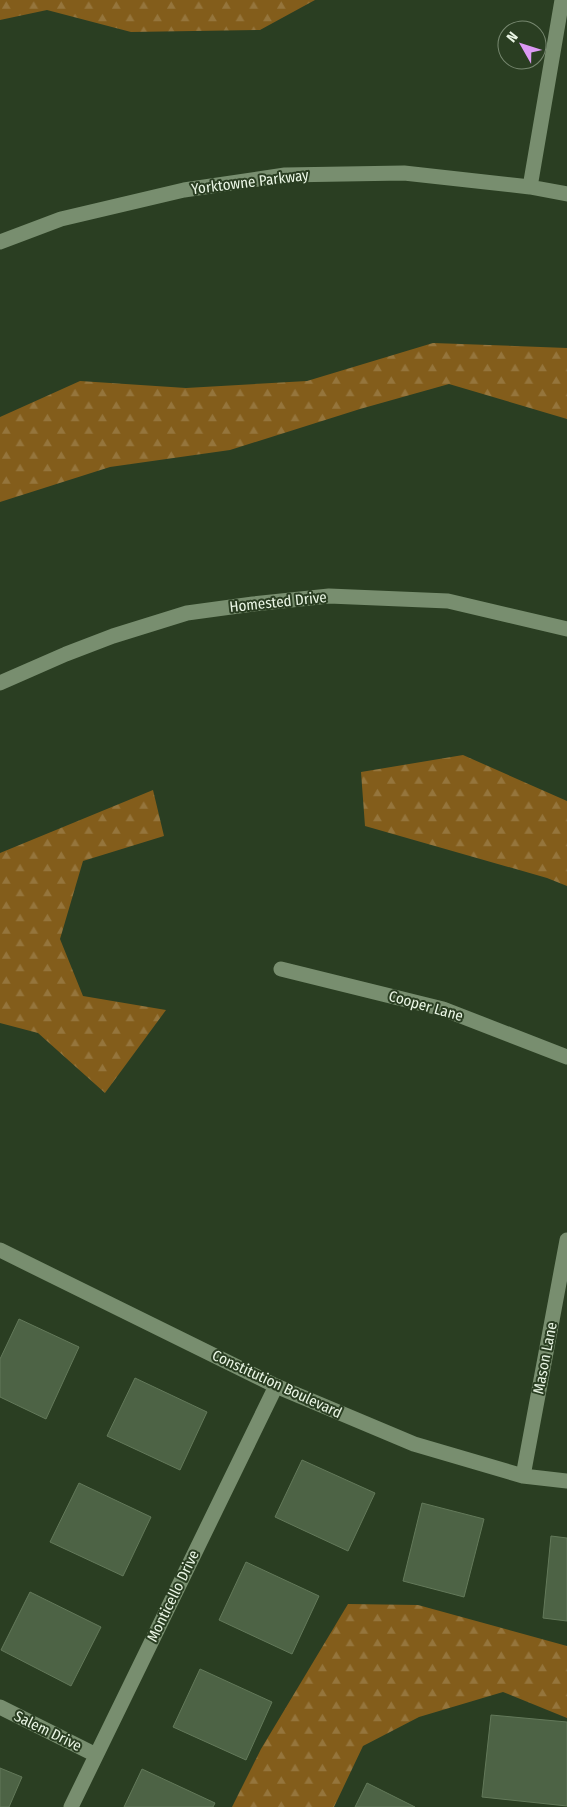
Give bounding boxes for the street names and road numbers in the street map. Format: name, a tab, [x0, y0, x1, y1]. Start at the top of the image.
street label: Yorktowne Parkway	[190, 166, 310, 198]
street label: Homested Drive	[228, 588, 328, 616]
street label: Cooper Lane	[387, 987, 465, 1025]
street label: Mason Lane	[529, 1321, 561, 1395]
street label: Constitution Boulevard	[209, 1346, 345, 1422]
street label: Monticello Drive	[143, 1547, 203, 1645]
street label: Salem Drive	[11, 1707, 85, 1755]

